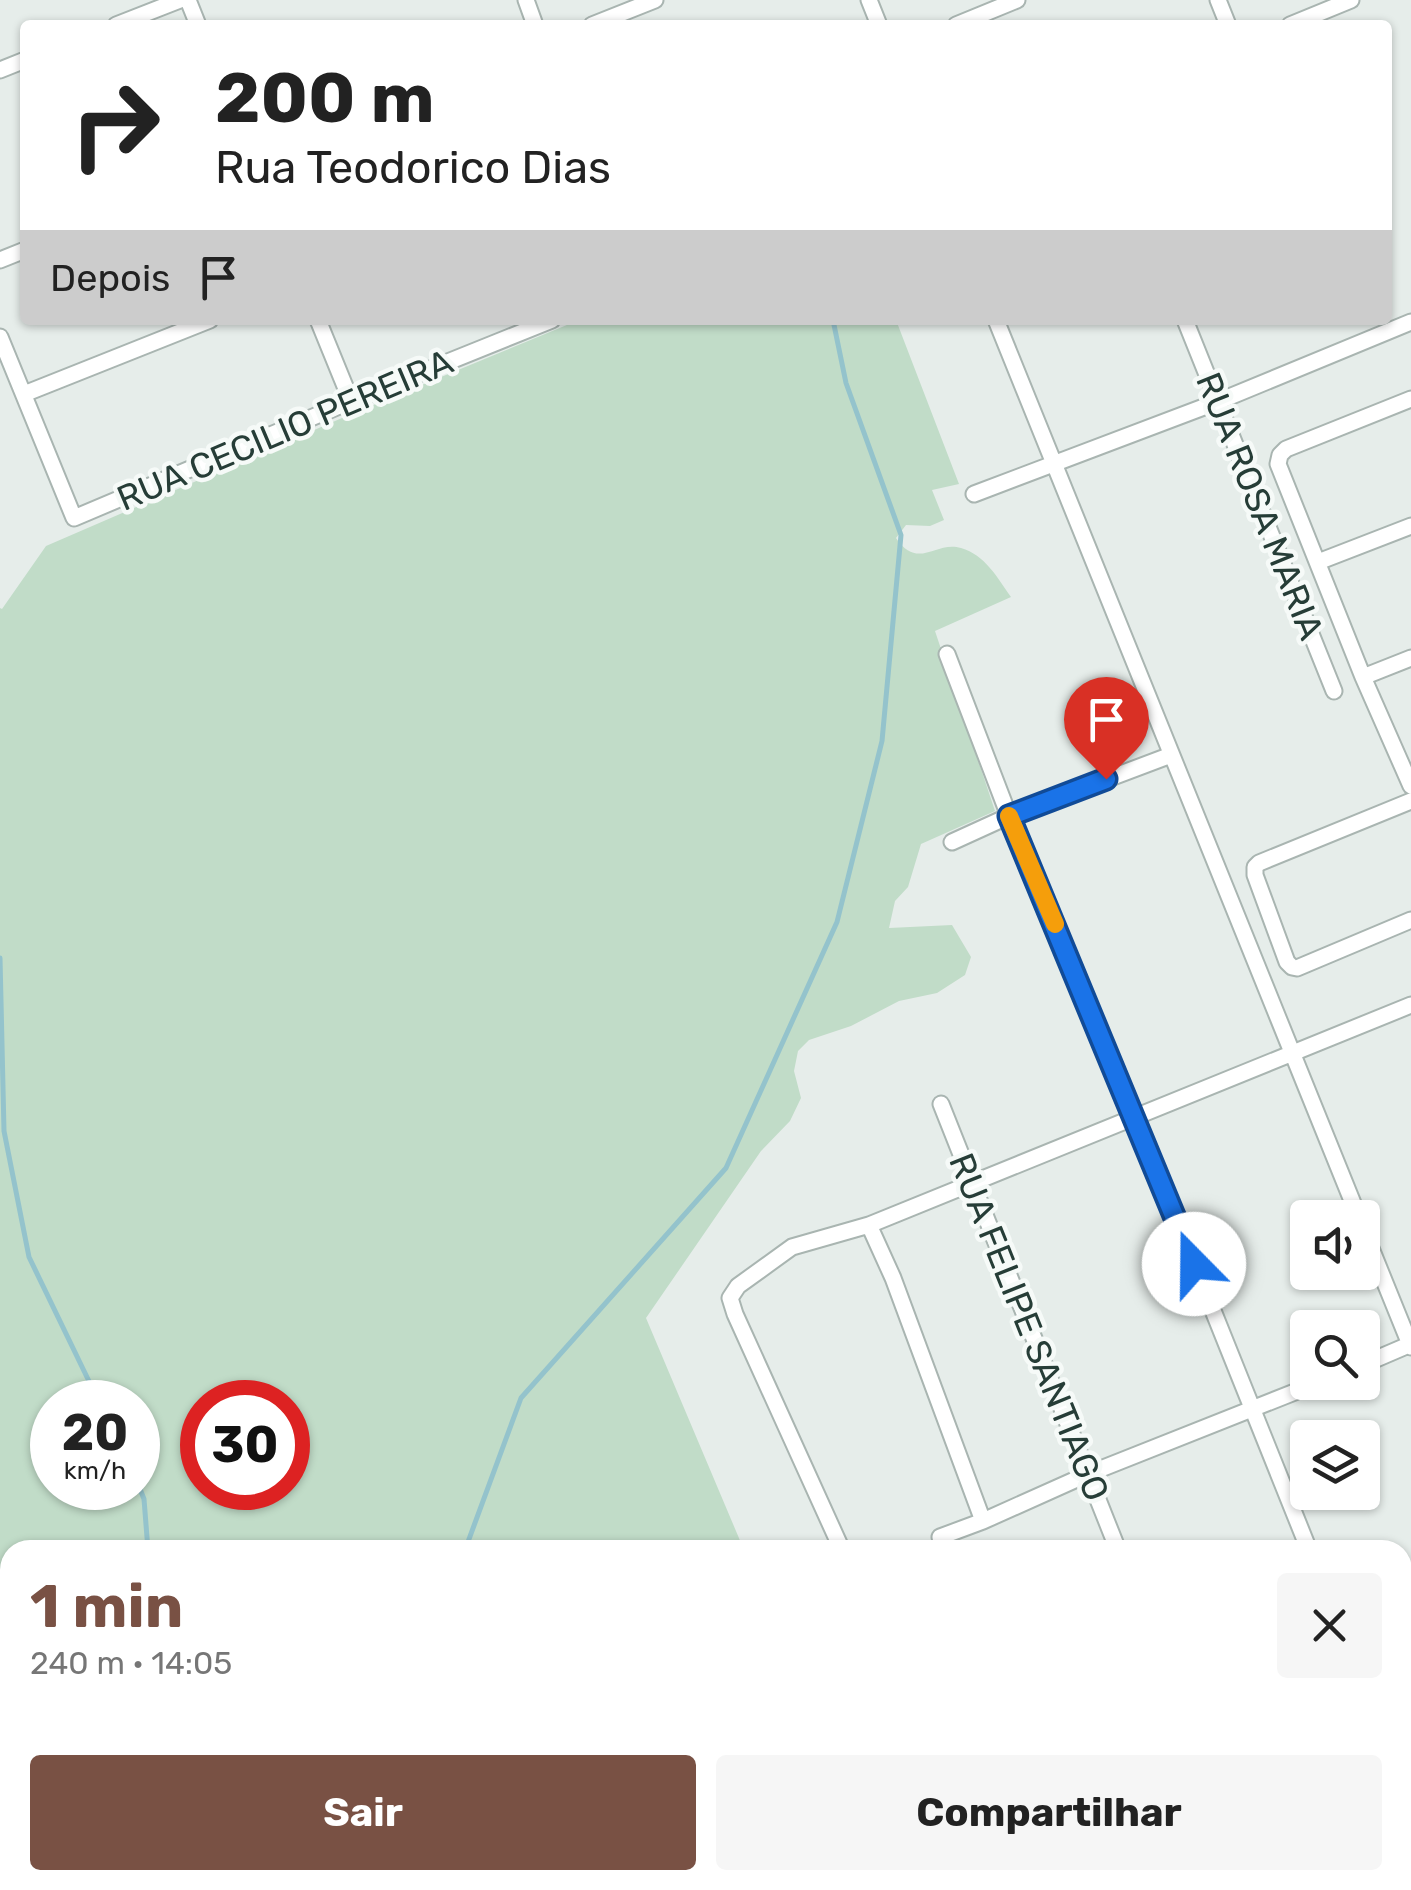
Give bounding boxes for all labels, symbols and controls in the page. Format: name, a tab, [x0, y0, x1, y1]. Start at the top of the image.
text: 200 m	[215, 57, 435, 140]
icon: right	[50, 60, 180, 190]
text: Rua Teodorico Dias	[215, 141, 611, 194]
icon: arrive	[191, 250, 246, 305]
text: Depois	[50, 255, 171, 301]
street label: RUA CECILIO PEREIRA	[111, 340, 459, 520]
street label: RUA ROSA MARIA	[1187, 366, 1333, 646]
pin	[1064, 677, 1149, 780]
icon: arrive	[1079, 692, 1134, 747]
street label: RUA FELIPE SANTIAGO	[940, 1147, 1118, 1507]
map controls	[1290, 1200, 1380, 1510]
button: sound	[1290, 1200, 1380, 1290]
position arrow	[1142, 1212, 1246, 1316]
button: search	[1290, 1310, 1380, 1400]
speed limit sign: 30	[180, 1380, 310, 1510]
text: 20	[62, 1403, 128, 1463]
button: layers	[1290, 1420, 1380, 1510]
text: km/h	[64, 1456, 126, 1485]
text: 1 min	[30, 1571, 183, 1642]
button: close	[1277, 1573, 1382, 1678]
text: 240 m · 14:05	[30, 1644, 232, 1682]
button: Sair	[30, 1755, 696, 1870]
button: Compartilhar	[716, 1755, 1382, 1870]

